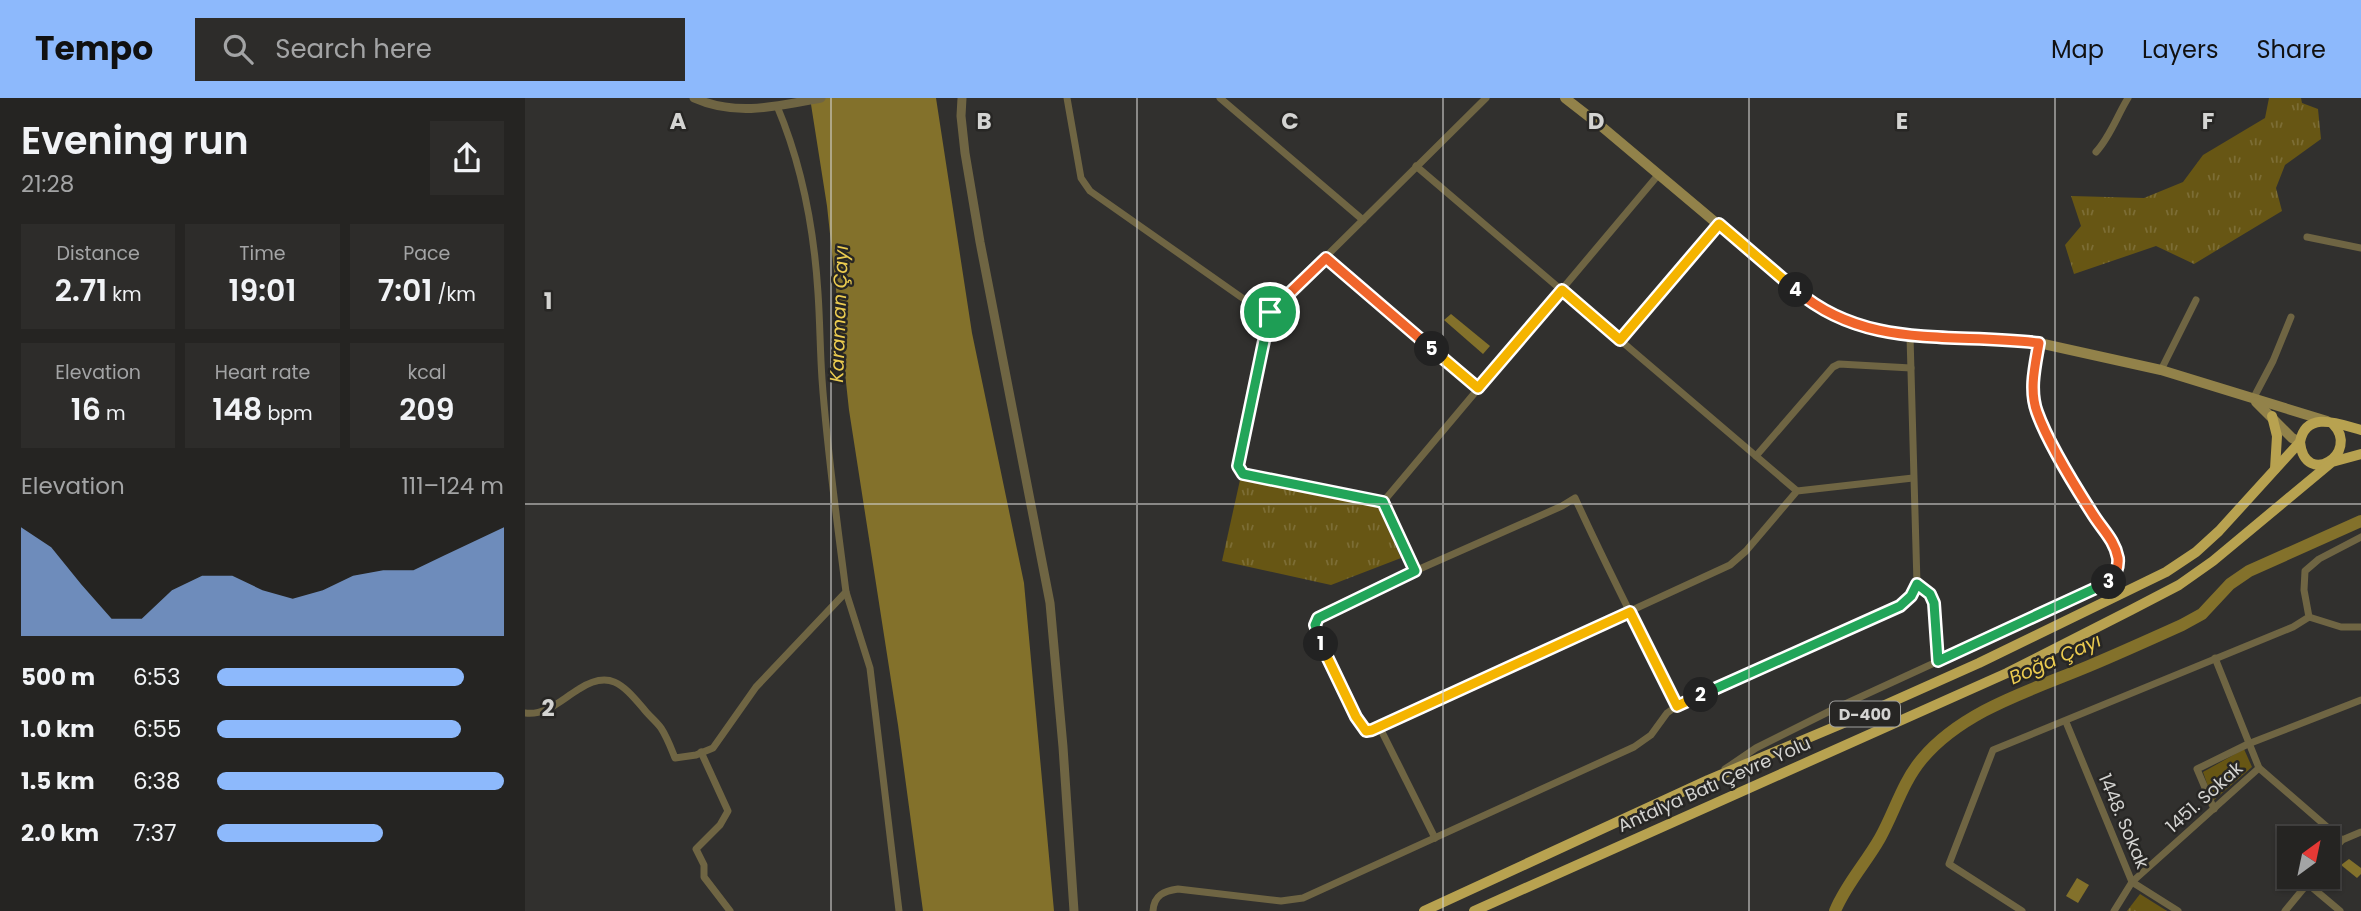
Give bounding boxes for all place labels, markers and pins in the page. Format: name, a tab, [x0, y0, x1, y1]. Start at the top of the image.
pin: 4	[1779, 272, 1813, 308]
pin	[1240, 282, 1300, 342]
pin: 5	[1415, 331, 1450, 366]
pin: 3	[2091, 564, 2127, 600]
pin: 1	[1303, 626, 1339, 662]
pin: 2	[1683, 678, 1719, 712]

